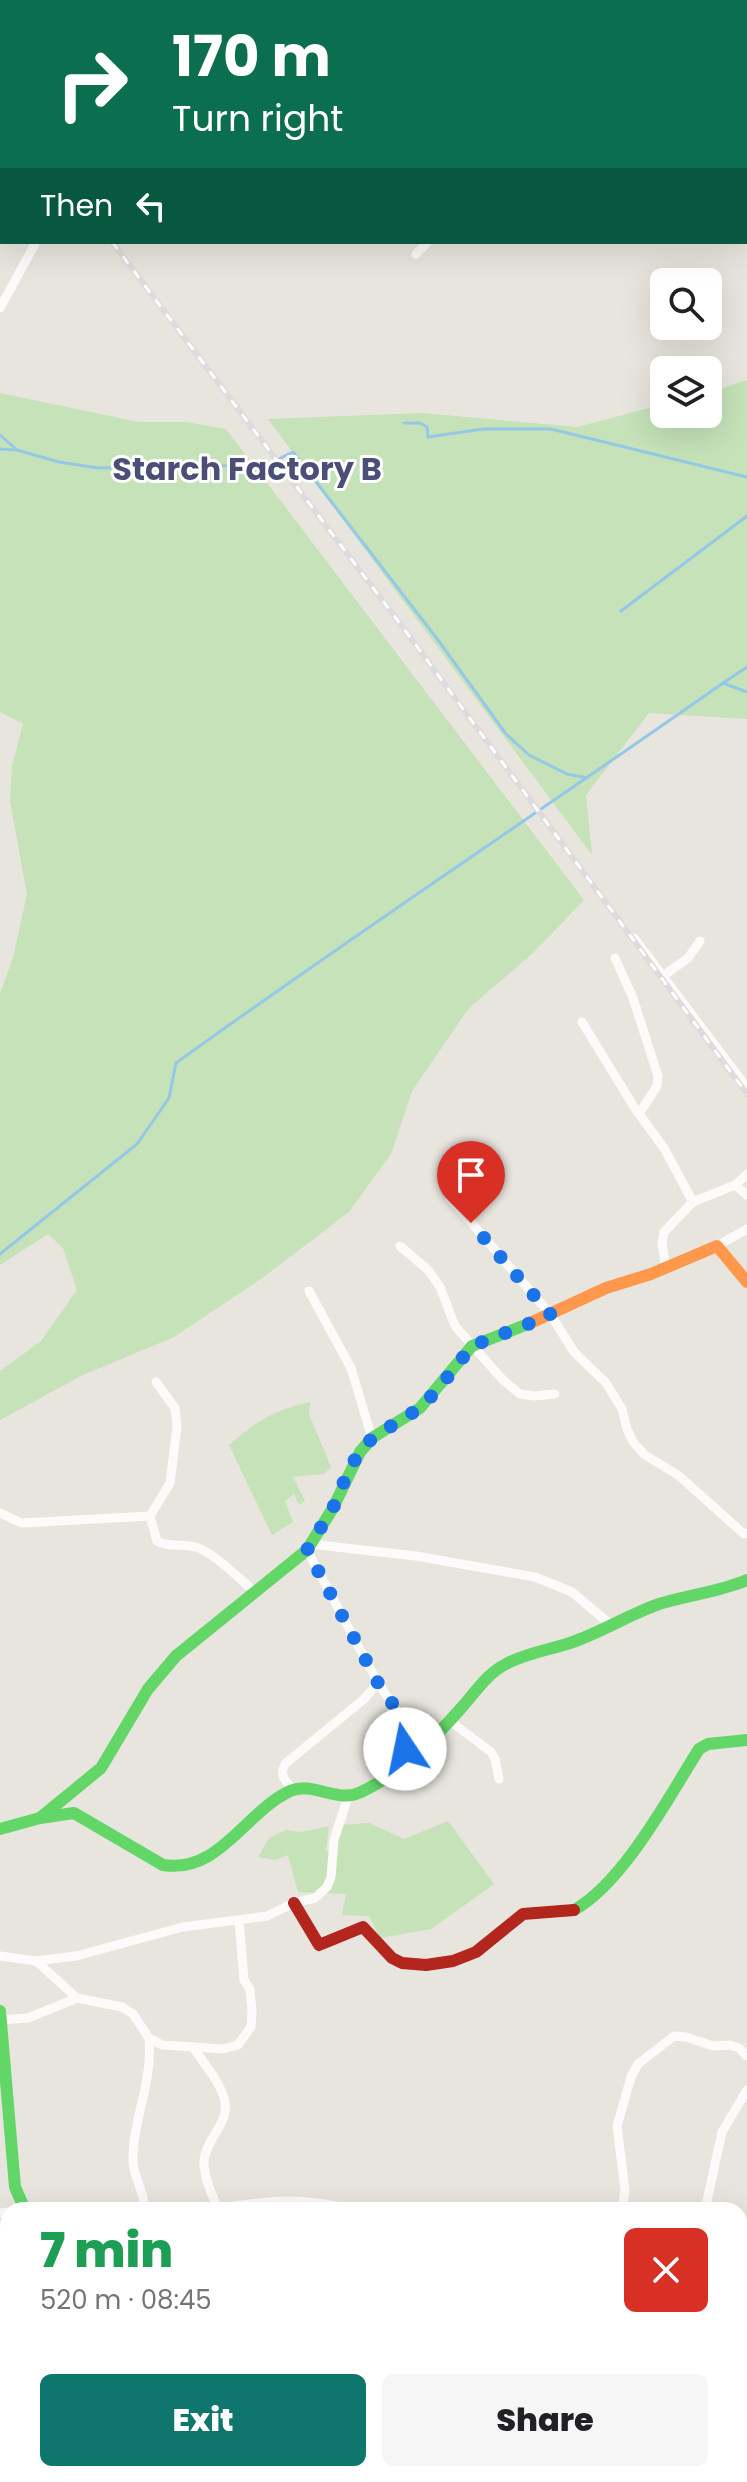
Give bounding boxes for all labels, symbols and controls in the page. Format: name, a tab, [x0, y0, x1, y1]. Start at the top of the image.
text: 170 m	[172, 17, 331, 96]
icon: right	[40, 32, 144, 136]
text: Turn right	[172, 93, 343, 144]
text: Then	[40, 184, 113, 227]
icon: left	[129, 184, 173, 228]
map controls	[650, 268, 722, 428]
button: search	[650, 268, 722, 340]
button: layers	[650, 356, 722, 428]
district label: Starch Factory B	[112, 446, 382, 491]
pin	[437, 1141, 505, 1223]
icon: arrive	[449, 1153, 493, 1197]
position arrow	[363, 1707, 447, 1791]
text: 7 min	[40, 2217, 173, 2284]
button: close	[624, 2228, 708, 2312]
text: 520 m · 08:45	[40, 2282, 212, 2318]
button: Exit	[40, 2374, 366, 2466]
button: Share	[382, 2374, 708, 2466]

